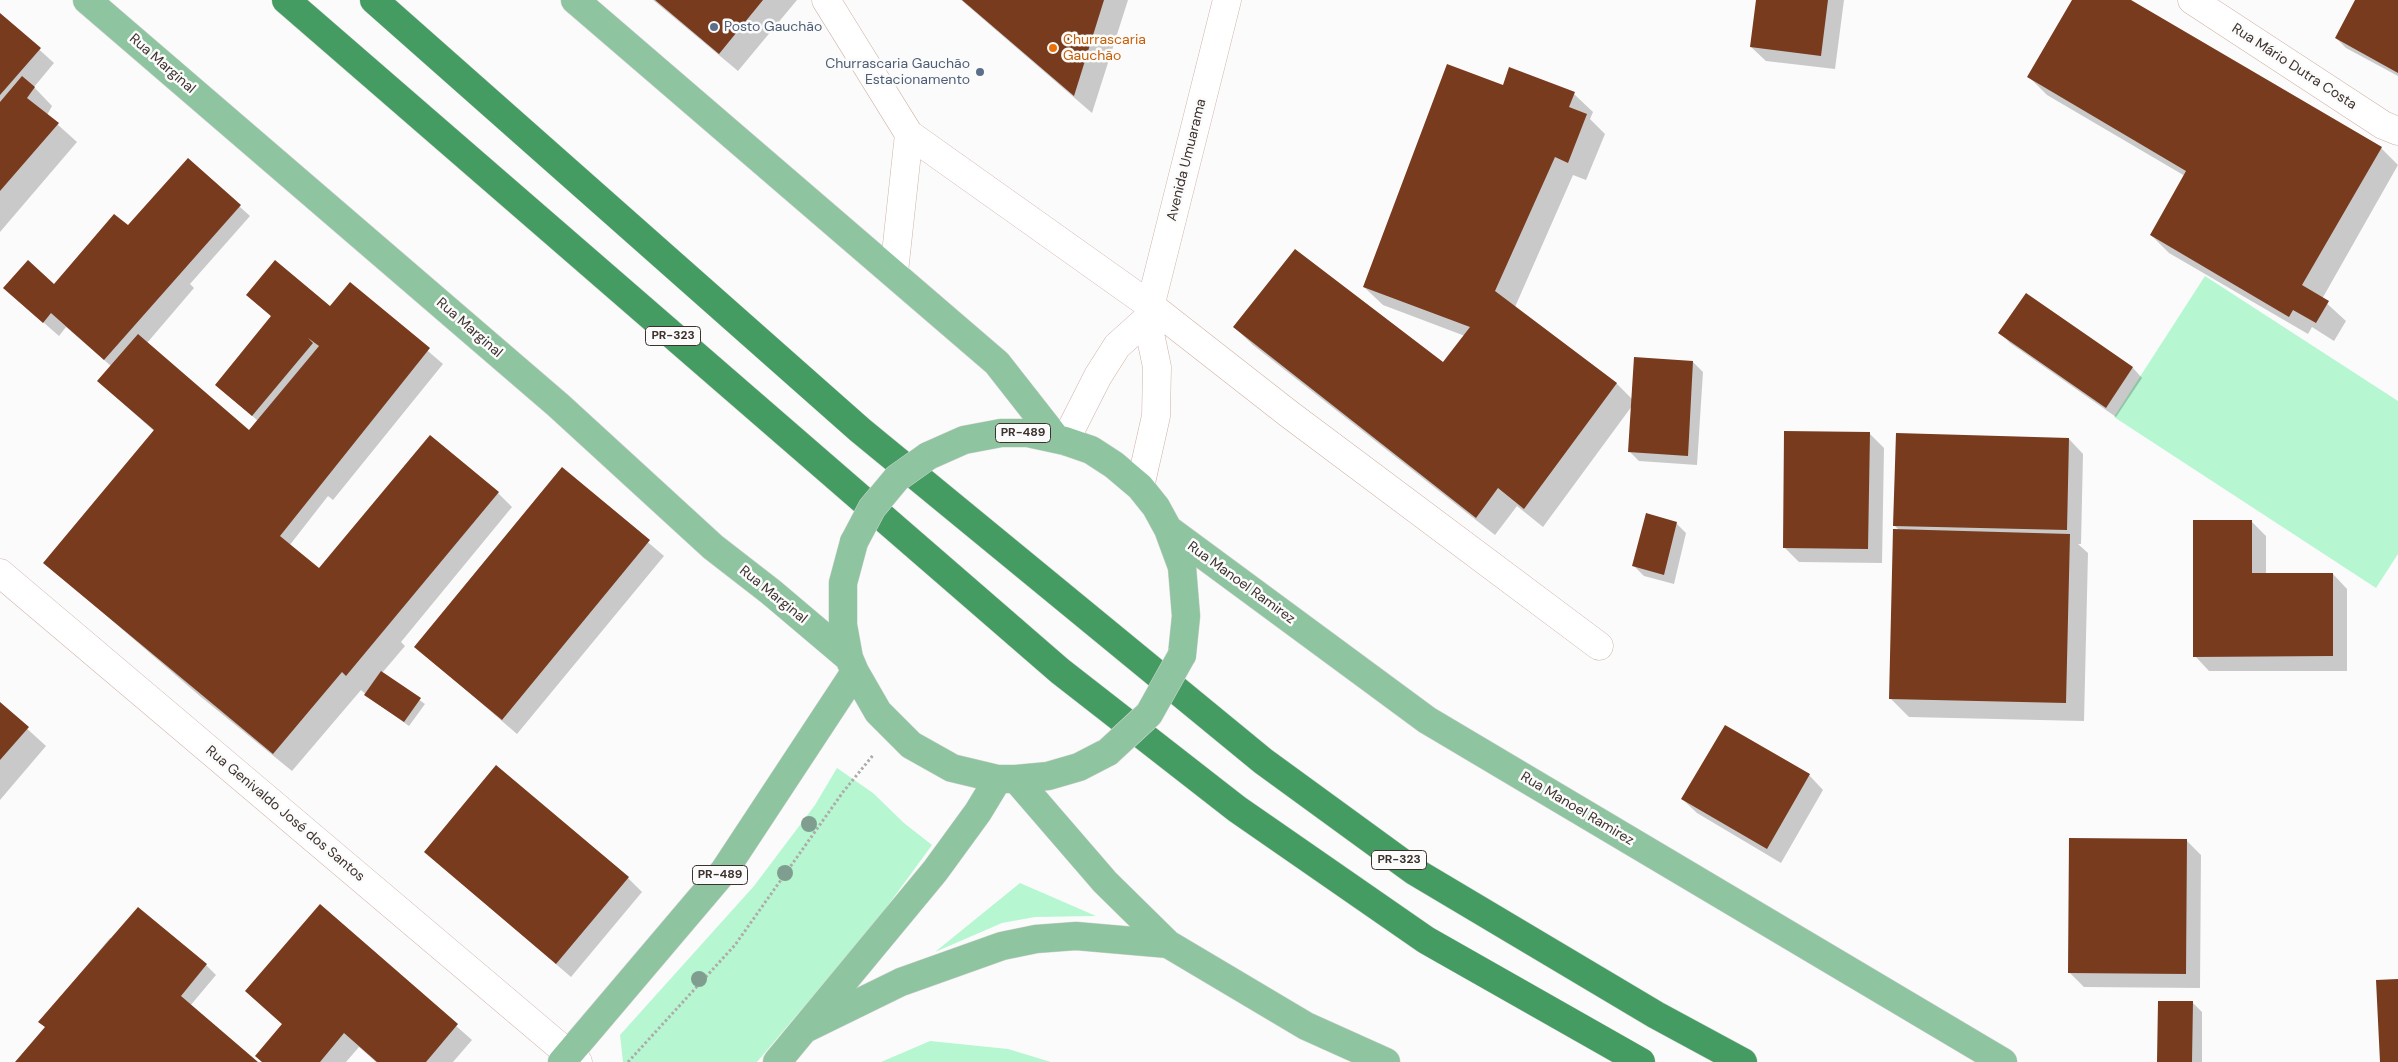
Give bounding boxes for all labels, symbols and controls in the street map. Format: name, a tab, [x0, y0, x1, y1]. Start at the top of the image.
place label: Posto Gauchão	[724, 19, 822, 35]
street label: Rua Mário Dutra Costa	[2228, 20, 2360, 114]
marker: Posto Gauchão	[708, 21, 720, 33]
street label: Rua Marginal	[126, 31, 198, 97]
place label: Churrascaria Gauchão	[1063, 32, 1146, 64]
marker: Churrascaria Gauchão	[1047, 42, 1059, 54]
place label: Churrascaria Gauchão Estacionamento	[825, 56, 970, 88]
marker: Churrascaria Gauchão Estacionamento	[974, 66, 986, 78]
street label: Avenida Umuarama	[1164, 97, 1210, 223]
street label: Rua Marginal	[433, 295, 505, 361]
road number: PR-323	[646, 326, 700, 346]
road number: PR-489	[996, 423, 1050, 442]
street label: Rua Manoel Ramirez	[1184, 538, 1298, 628]
street label: Rua Marginal	[736, 563, 810, 627]
street label: Rua Genivaldo José dos Santos	[202, 742, 368, 886]
street label: Rua Manoel Ramirez	[1517, 769, 1637, 849]
road number: PR-323	[1372, 850, 1426, 870]
road number: PR-489	[692, 866, 748, 884]

